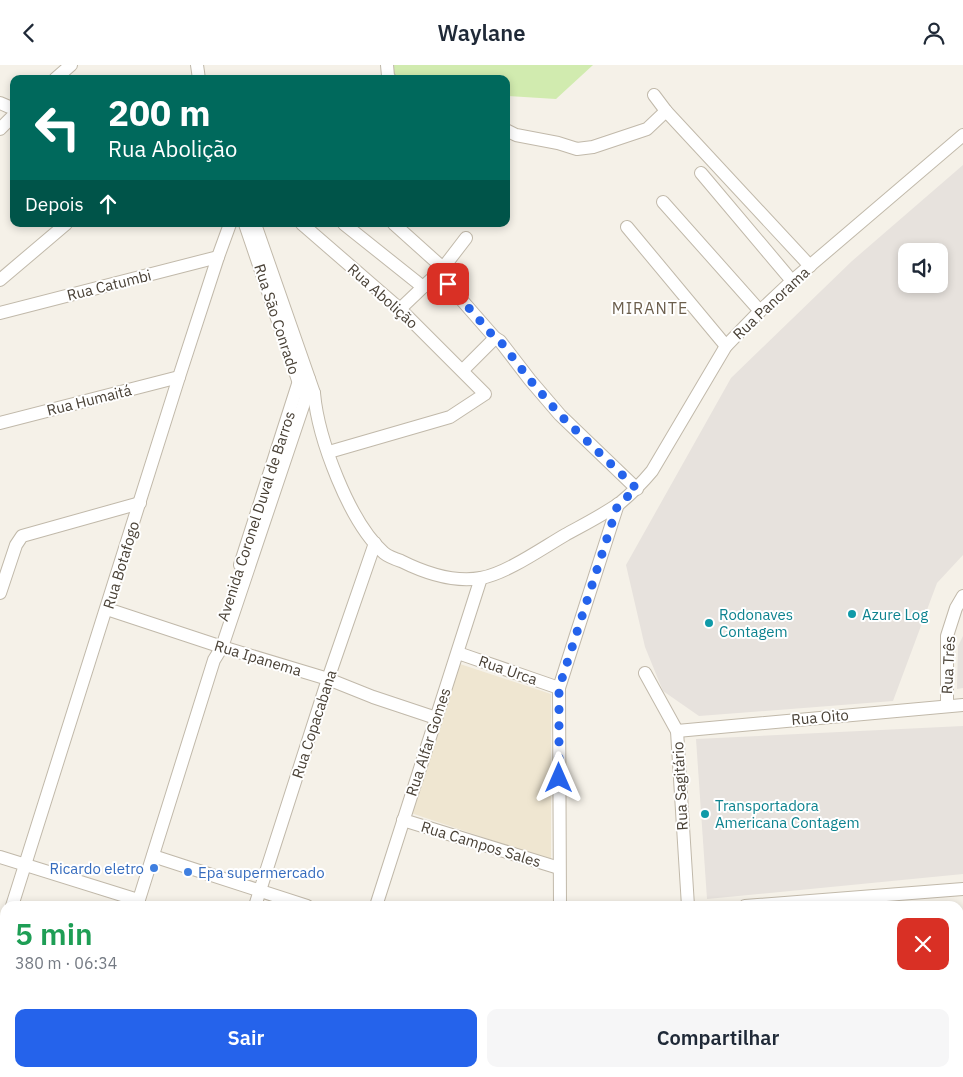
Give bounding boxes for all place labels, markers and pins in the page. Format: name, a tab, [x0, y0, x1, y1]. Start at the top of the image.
pin	[427, 263, 469, 305]
place label: Rodonaves Contagem	[719, 605, 793, 641]
place label: Azure Log	[862, 605, 928, 624]
marker: Azure Log	[846, 608, 858, 620]
marker: Rodonaves Contagem	[703, 617, 715, 629]
place label: Transportadora Americana Contagem	[715, 796, 860, 832]
marker: Transportadora Americana Contagem	[699, 808, 711, 820]
place label: Ricardo eletro	[49, 859, 144, 878]
marker: Ricardo eletro	[148, 862, 160, 874]
place label: Epa supermercado	[198, 863, 325, 882]
marker: Epa supermercado	[182, 866, 194, 878]

